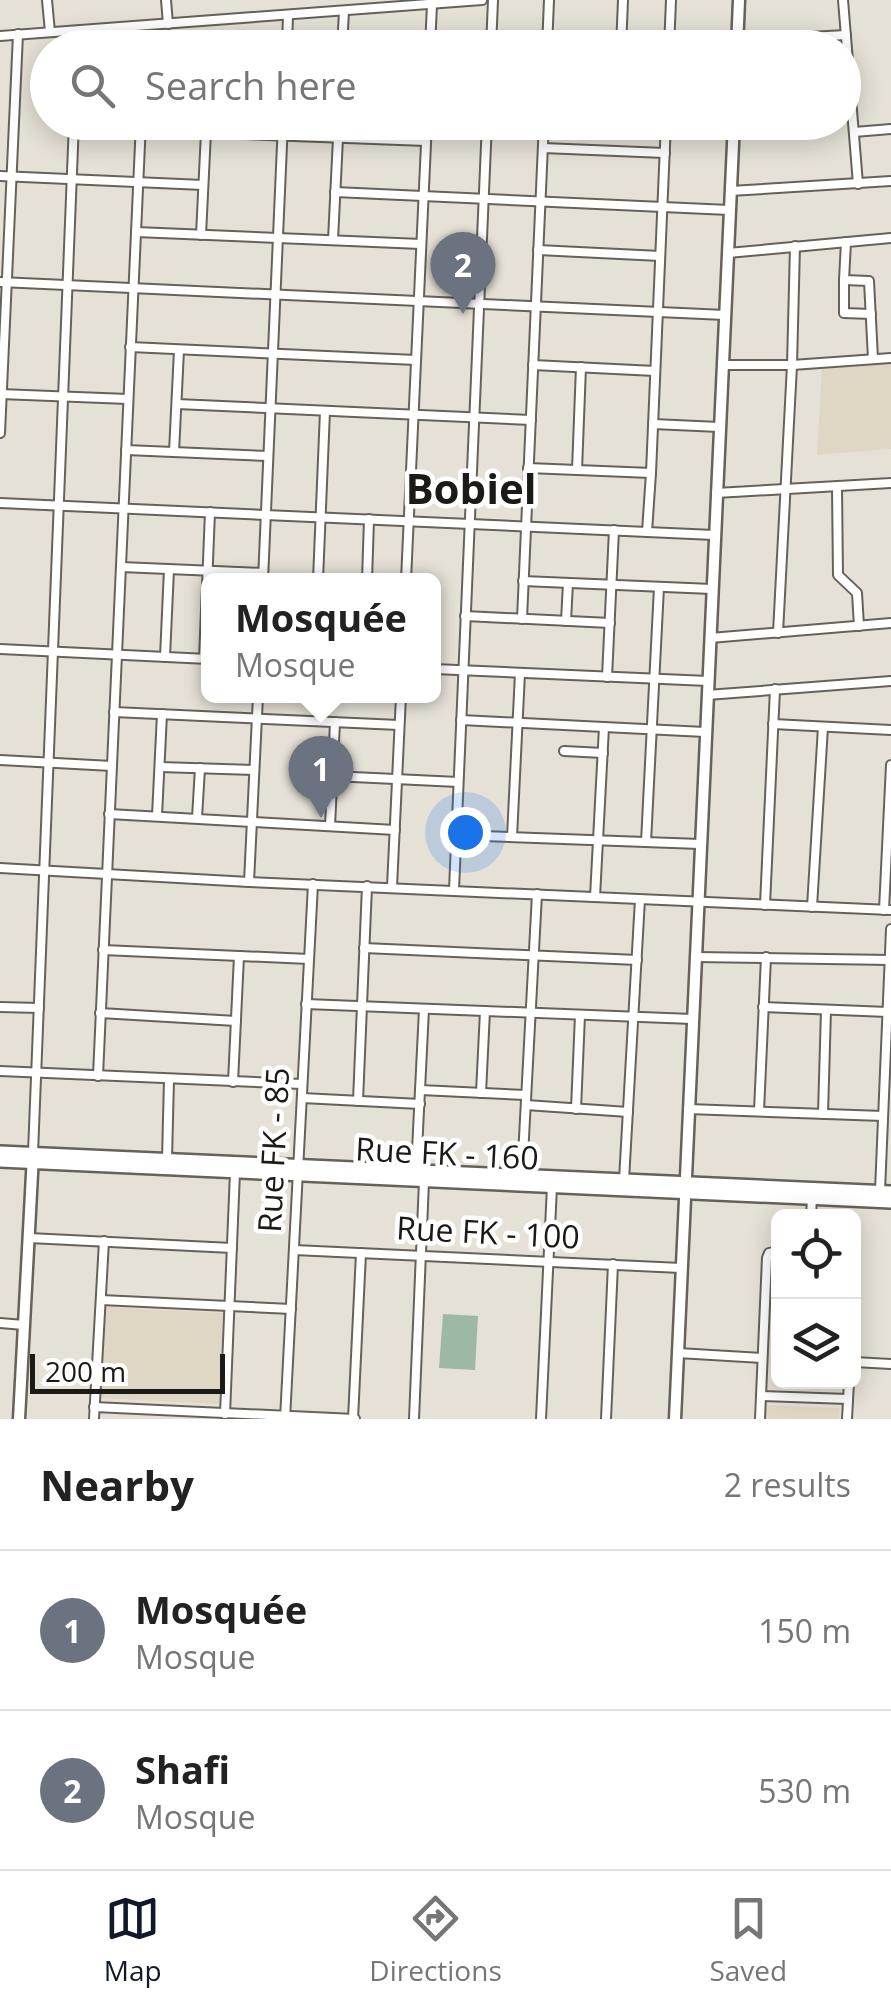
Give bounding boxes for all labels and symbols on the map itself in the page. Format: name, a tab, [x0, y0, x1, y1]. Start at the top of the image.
pin: 2	[430, 232, 496, 314]
district label: Bobiel	[405, 459, 537, 516]
pin: 1	[288, 736, 354, 818]
your location	[440, 807, 491, 858]
street label: Rue FK - 85	[247, 1066, 298, 1234]
street label: Rue FK - 160	[354, 1126, 540, 1179]
street label: Rue FK - 100	[395, 1205, 581, 1258]
scale bar	[30, 1349, 225, 1394]

